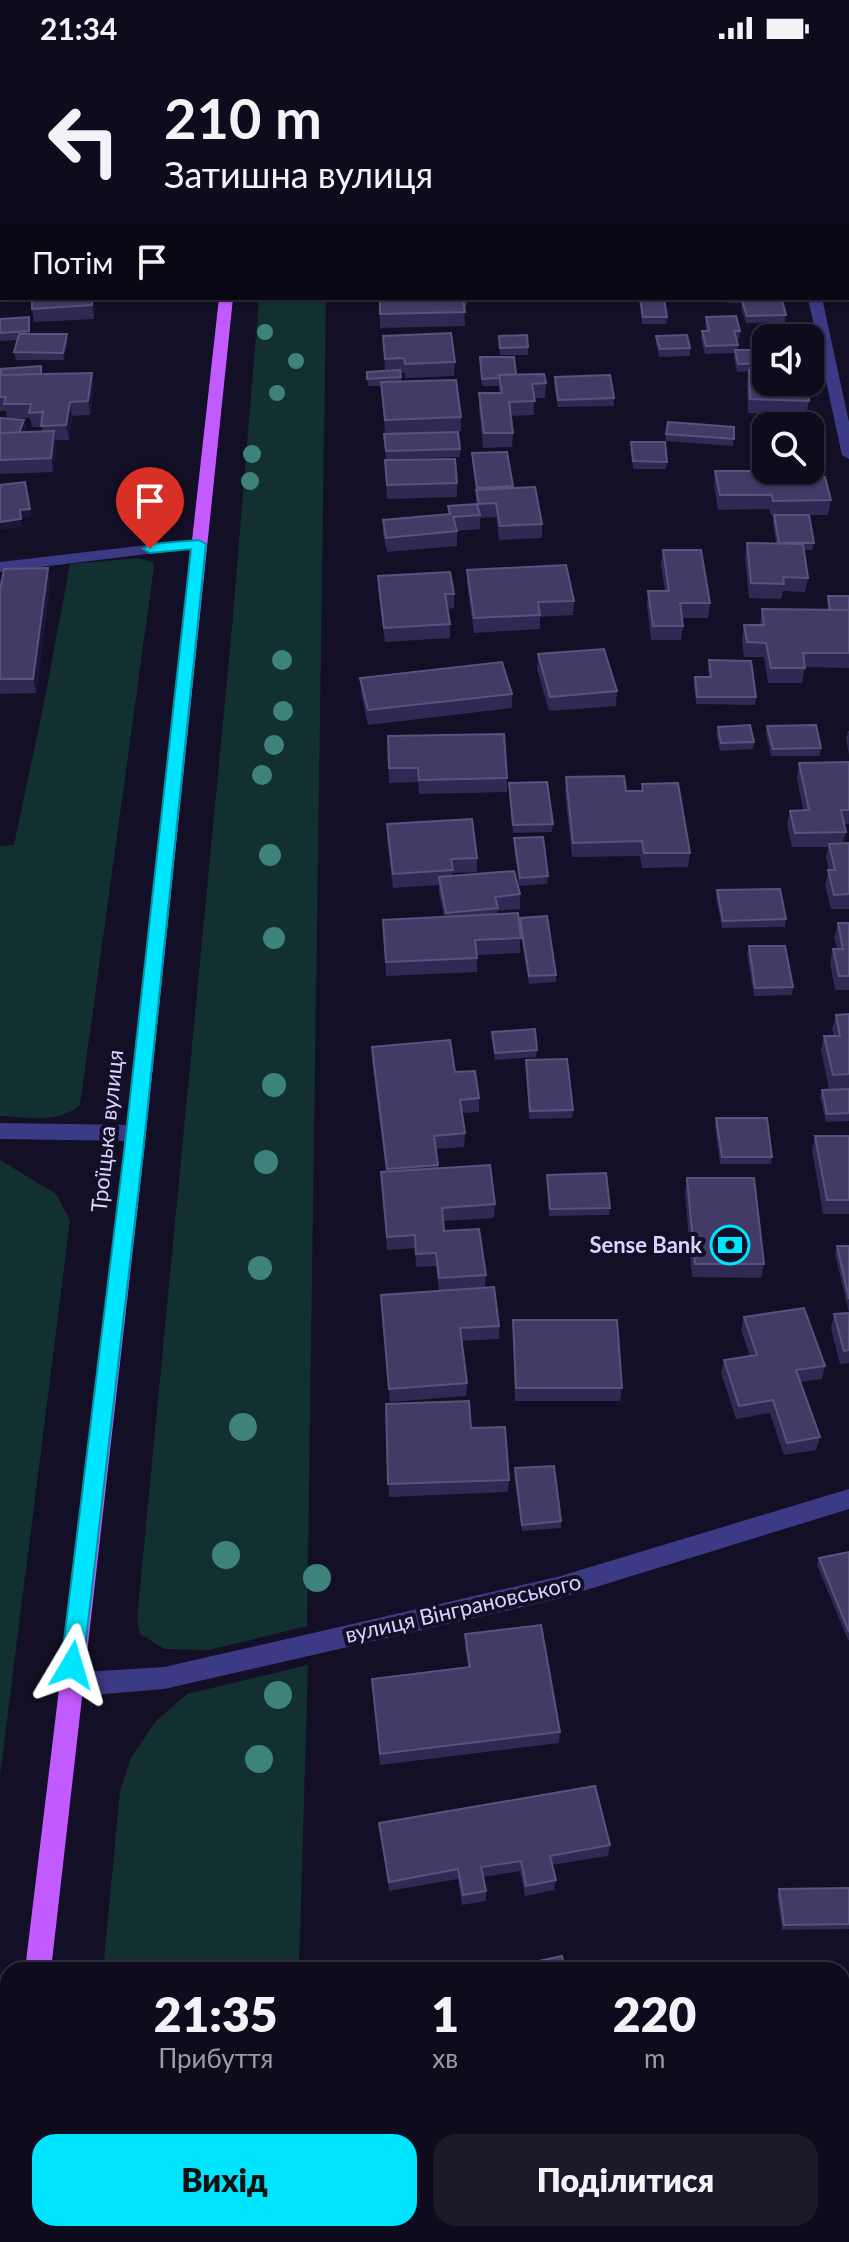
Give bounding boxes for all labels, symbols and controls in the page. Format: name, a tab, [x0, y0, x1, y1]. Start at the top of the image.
text: 21:34	[40, 10, 117, 46]
text: 210 m	[164, 84, 322, 151]
icon: left	[32, 88, 136, 192]
text: Затишна вулиця	[164, 152, 433, 196]
icon: arrive	[130, 240, 174, 284]
text: Потім	[32, 244, 114, 280]
map controls	[752, 324, 824, 484]
button: sound	[752, 324, 824, 396]
button: search	[752, 412, 824, 484]
pin	[116, 467, 184, 549]
icon: arrive	[128, 479, 172, 523]
street label: Троїцька вулиця	[85, 1048, 128, 1213]
bank icon: Sense Bank	[709, 1224, 751, 1266]
place label: Sense Bank	[589, 1231, 702, 1258]
street label: вулиця Вінграновського	[342, 1567, 584, 1648]
position arrow	[30, 1623, 114, 1707]
text: 21:35	[154, 1985, 278, 2042]
text: 1	[431, 1985, 459, 2042]
text: 220	[613, 1985, 696, 2042]
text: Прибуття	[158, 2042, 273, 2074]
text: хв	[432, 2042, 458, 2074]
text: m	[644, 2042, 665, 2074]
button: Вихід	[32, 2134, 417, 2226]
button: Поділитися	[433, 2134, 818, 2226]

